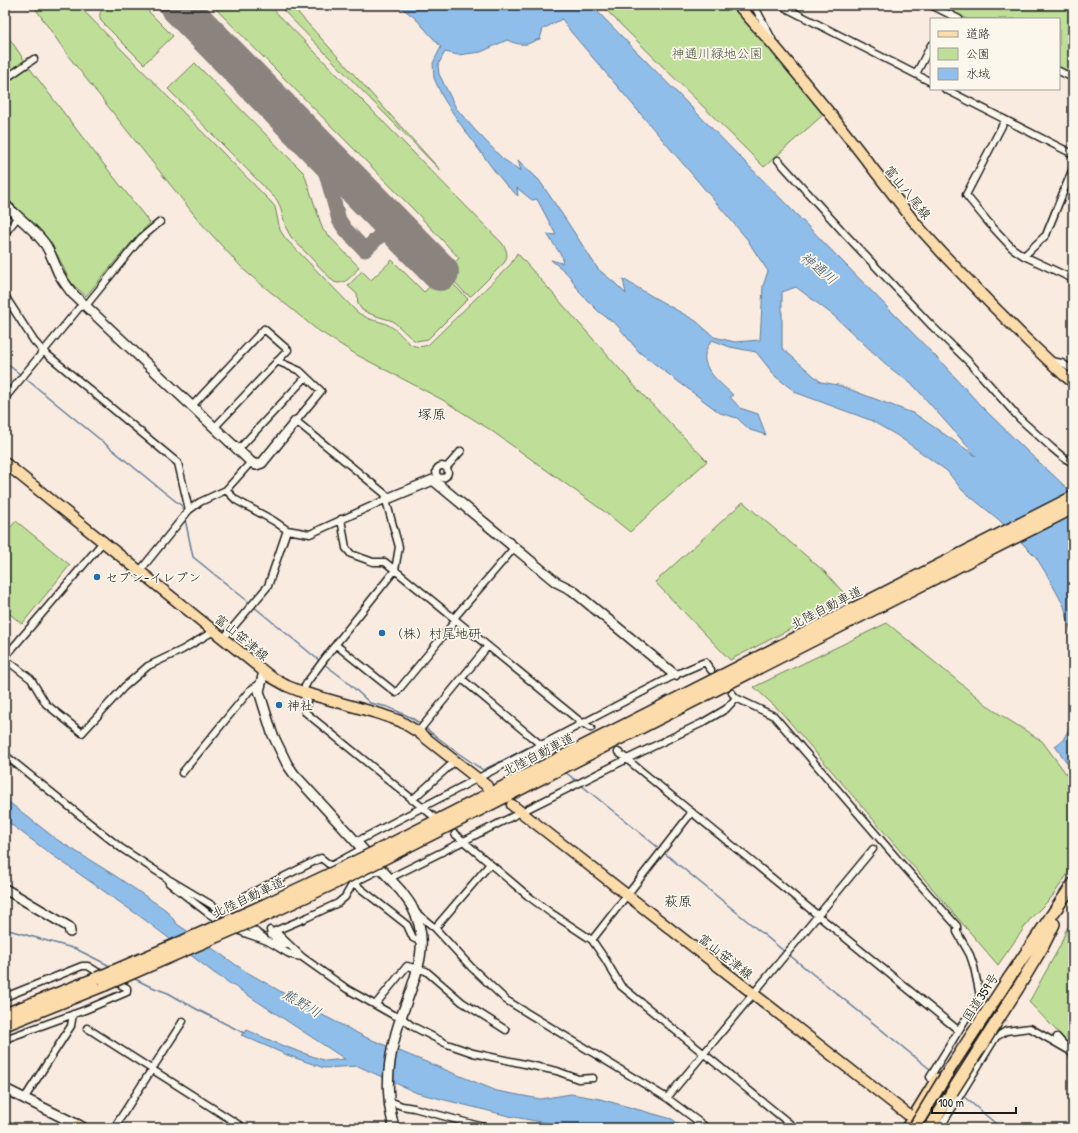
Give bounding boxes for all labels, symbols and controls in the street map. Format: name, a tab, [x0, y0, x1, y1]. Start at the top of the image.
legend	[930, 18, 1060, 90]
text: 道路	[966, 25, 990, 42]
park label: 神通川緑地公園	[671, 44, 763, 62]
text: 公園	[966, 45, 990, 62]
text: 水域	[966, 65, 990, 82]
street label: 富山八尾線	[881, 161, 936, 224]
water label: 神通川	[797, 247, 842, 288]
district label: 塚原	[418, 404, 446, 423]
place label: セブン-イレブン	[105, 568, 201, 586]
marker: セブン-イレブン	[92, 572, 102, 582]
street label: 北陸自動車道	[787, 581, 865, 633]
street label: 富山笹津線	[211, 610, 274, 665]
place label: （株）村尾地研	[390, 624, 481, 642]
marker: （株）村尾地研	[377, 628, 387, 638]
place label: 神社	[287, 696, 313, 714]
marker: 神社	[274, 700, 284, 710]
street label: 北陸自動車道	[499, 728, 577, 780]
street label: 北陸自動車道	[209, 872, 287, 922]
district label: 萩原	[664, 891, 692, 910]
street label: 富山笹津線	[695, 929, 758, 984]
street label: 国道359号	[957, 969, 1003, 1025]
water label: 熊野川	[279, 984, 325, 1021]
scale bar	[932, 1089, 1016, 1115]
text: 100 m	[938, 1094, 964, 1111]

